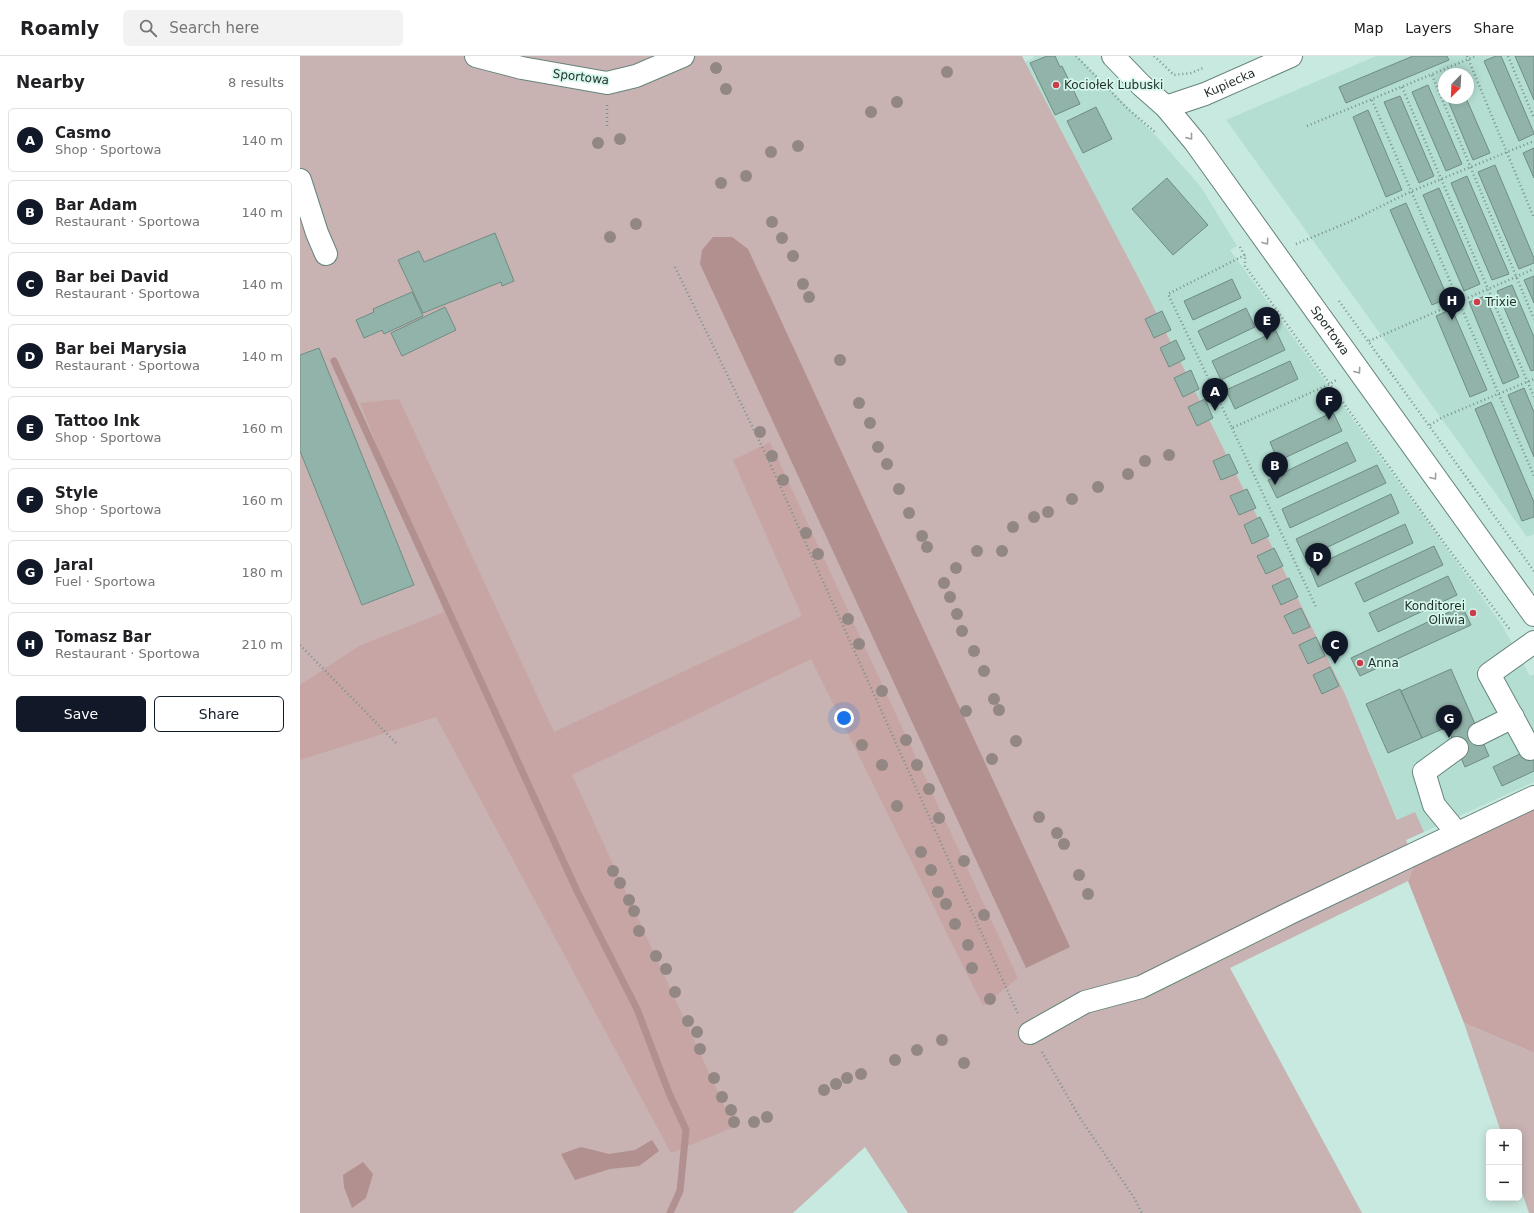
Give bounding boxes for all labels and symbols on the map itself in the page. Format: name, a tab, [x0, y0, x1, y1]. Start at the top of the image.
street label: Kupiecka	[1202, 66, 1257, 100]
street label: Sportowa	[552, 67, 610, 87]
north arrow	[1438, 68, 1474, 104]
place label: Kociołek Lubuski	[1064, 78, 1163, 92]
marker: Kociołek Lubuski	[1051, 80, 1061, 90]
one-way arrow	[1186, 133, 1193, 140]
one-way arrow	[1261, 238, 1268, 245]
pin: H	[1439, 287, 1465, 320]
place label: Trixie	[1484, 295, 1517, 309]
marker: Trixie	[1472, 297, 1482, 307]
street label: Sportowa	[1308, 303, 1352, 358]
pin: E	[1254, 307, 1280, 340]
one-way arrow	[1353, 367, 1361, 374]
pin: A	[1202, 378, 1228, 411]
pin: F	[1316, 387, 1342, 420]
pin: B	[1262, 452, 1288, 485]
one-way arrow	[1429, 472, 1436, 479]
pin: D	[1305, 543, 1331, 576]
place label: Konditorei Oliwia	[1404, 599, 1465, 627]
marker: Konditorei Oliwia	[1468, 608, 1478, 618]
pin: C	[1322, 631, 1348, 664]
place label: Anna	[1368, 656, 1399, 670]
marker: Anna	[1355, 658, 1365, 668]
pin: G	[1436, 705, 1462, 738]
your location	[834, 708, 854, 728]

